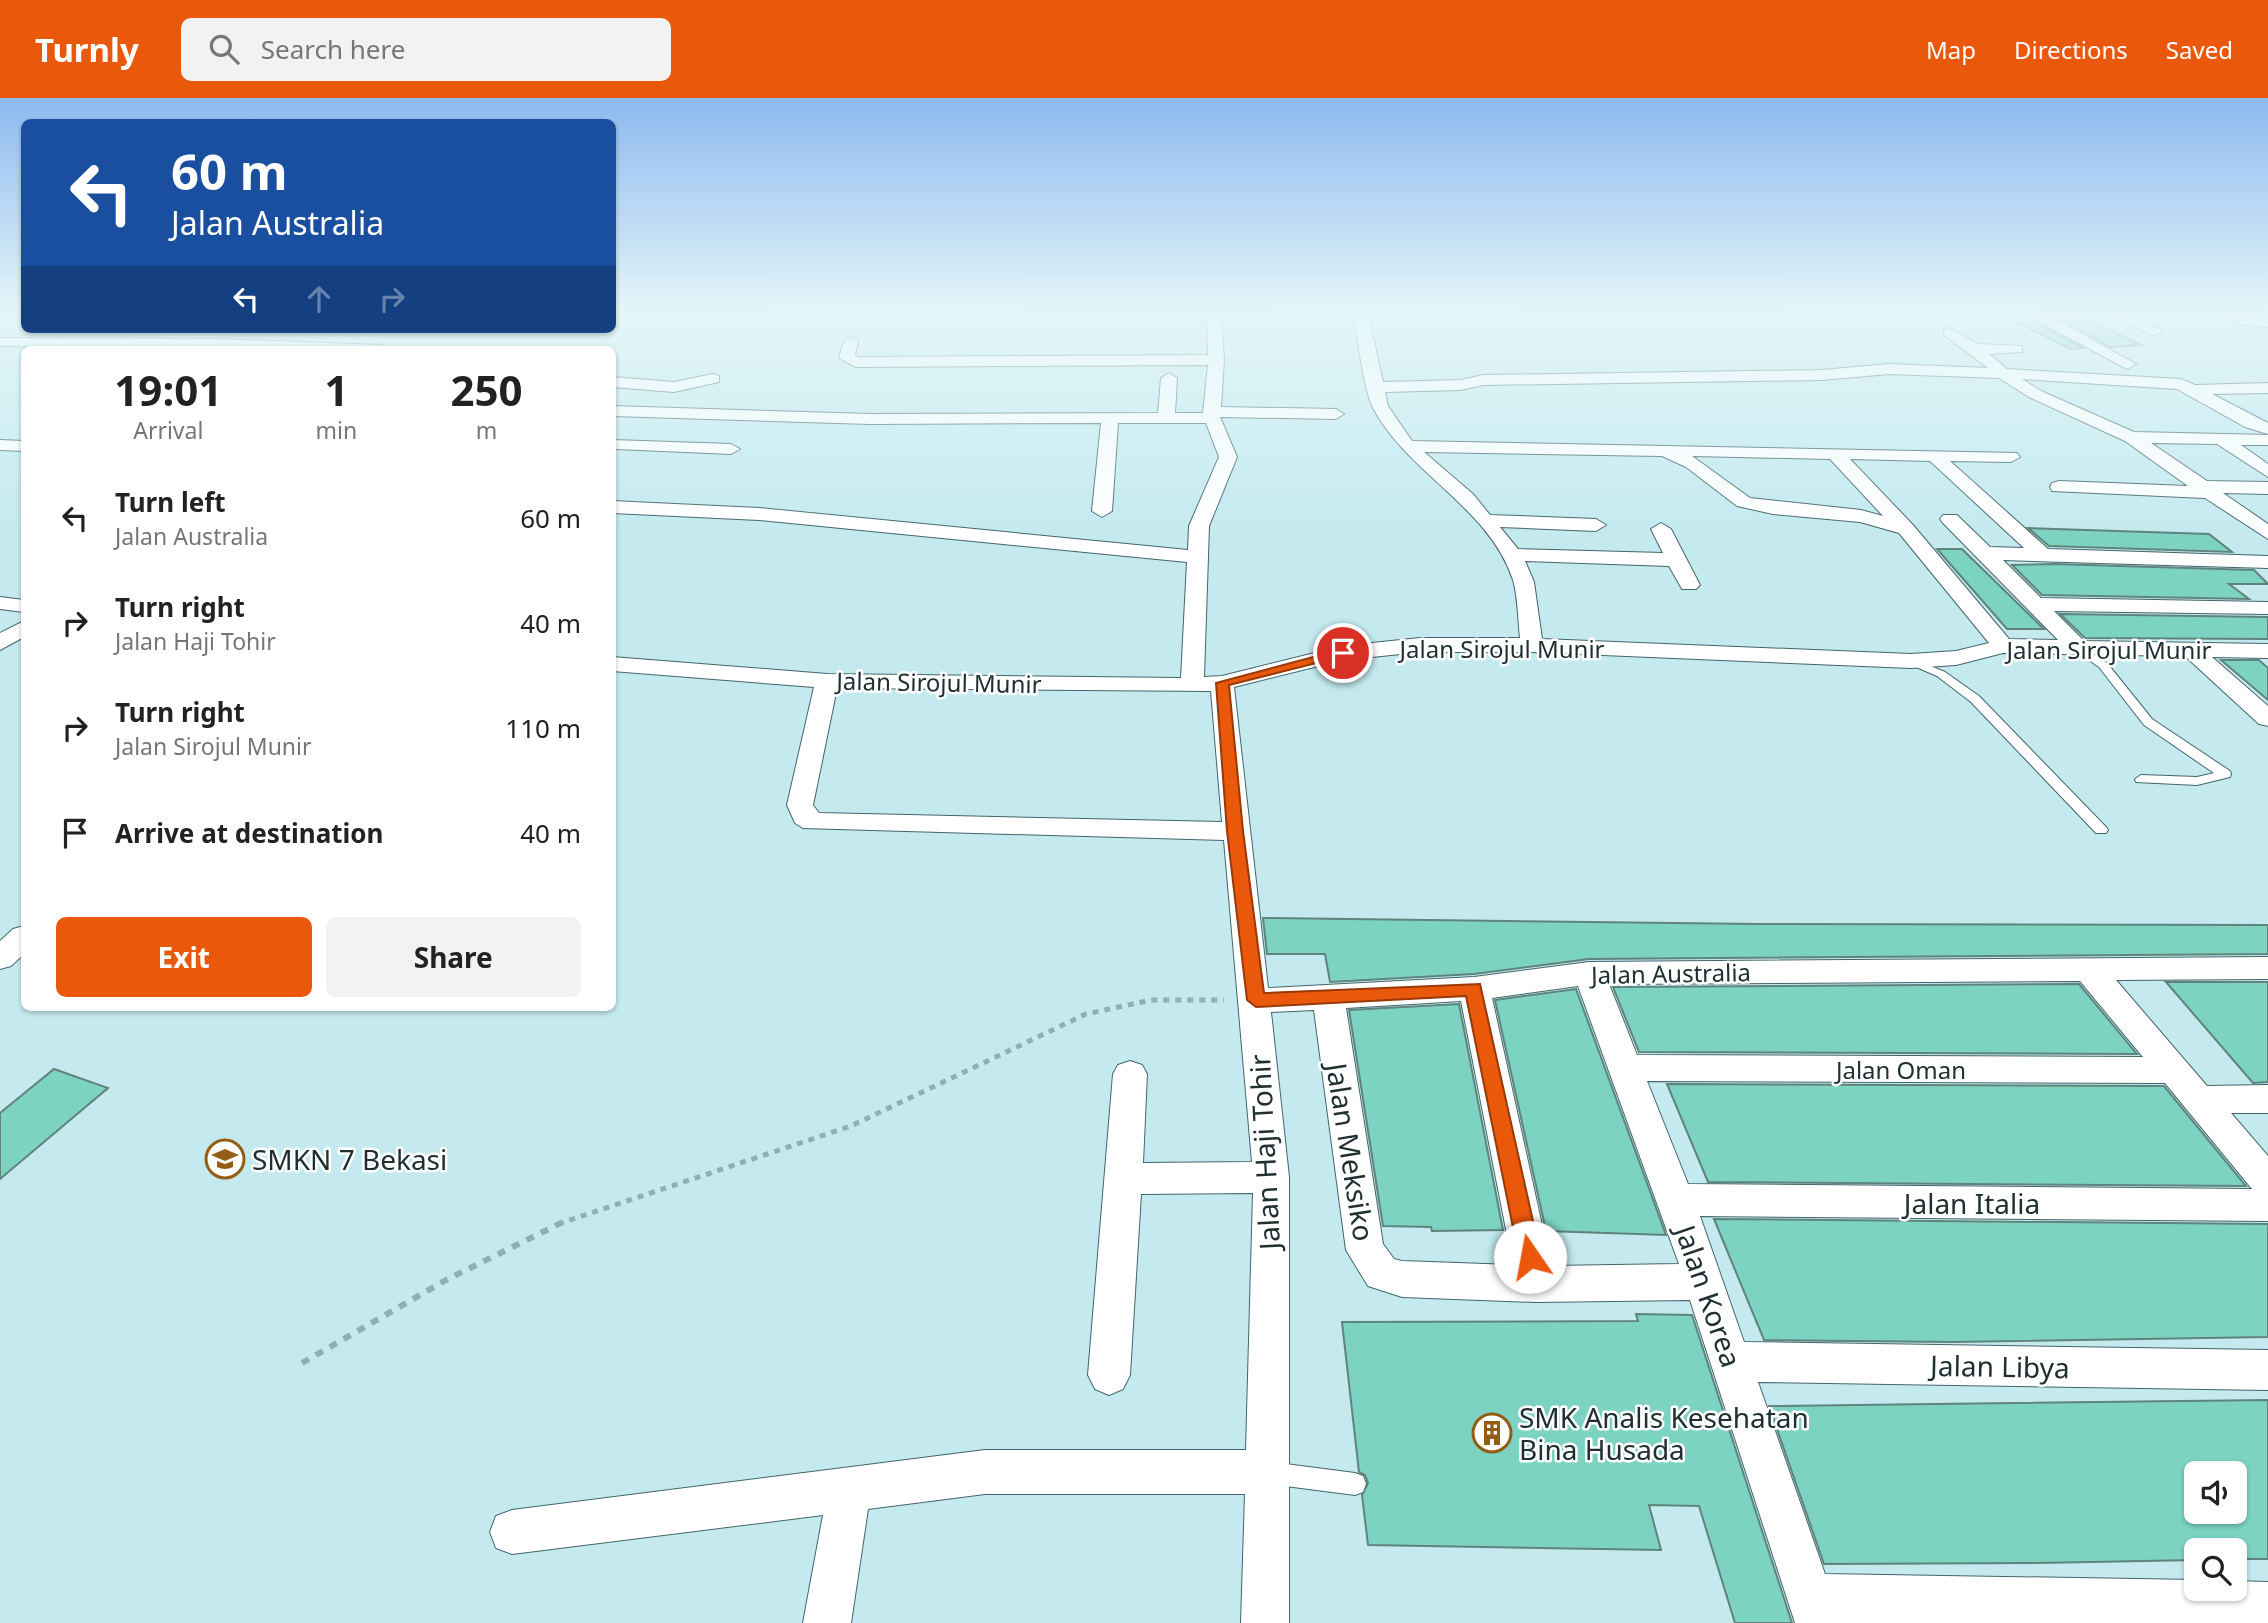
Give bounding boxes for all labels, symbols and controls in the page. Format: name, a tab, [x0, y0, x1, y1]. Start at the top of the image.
search box	[181, 18, 671, 81]
text: Turnly	[35, 27, 139, 72]
icon: search	[205, 30, 243, 68]
text: Search here	[261, 31, 405, 67]
text: Map	[1926, 33, 1976, 66]
text: Directions	[2014, 33, 2128, 66]
text: Saved	[2166, 33, 2233, 66]
text: 60 m	[171, 138, 288, 204]
icon: left	[56, 147, 147, 238]
text: Jalan Australia	[171, 201, 384, 244]
icon: left	[227, 280, 265, 318]
icon: ahead	[300, 280, 338, 318]
icon: right	[373, 280, 411, 318]
text: 19:01	[114, 361, 222, 418]
text: 1	[324, 361, 348, 418]
text: 250	[451, 361, 523, 418]
text: Arrival	[133, 414, 203, 446]
text: min	[316, 414, 357, 446]
text: m	[476, 414, 497, 446]
text: Turn left	[115, 484, 226, 520]
icon: left	[56, 499, 94, 537]
text: 60 m	[520, 500, 581, 536]
text: Jalan Australia	[115, 520, 268, 552]
text: Turn right	[115, 589, 245, 625]
icon: right	[56, 604, 94, 642]
text: 40 m	[520, 605, 581, 641]
pin	[1313, 623, 1373, 683]
text: Jalan Haji Tohir	[115, 625, 276, 657]
street label: Jalan Sirojul Munir	[1397, 632, 1605, 665]
street label: Jalan Sirojul Munir	[2004, 633, 2212, 666]
icon: arrive	[1324, 634, 1362, 672]
street label: Jalan Sirojul Munir	[834, 664, 1042, 700]
text: Turn right	[115, 694, 245, 730]
icon: right	[56, 709, 94, 747]
text: 110 m	[505, 710, 581, 746]
text: Jalan Sirojul Munir	[115, 730, 312, 762]
icon: arrive	[56, 814, 94, 852]
text: Arrive at destination	[115, 815, 384, 851]
text: 40 m	[520, 815, 581, 851]
button: Exit	[56, 917, 312, 997]
button: Share	[326, 917, 581, 997]
street label: Jalan Australia	[1589, 955, 1751, 991]
street label: Jalan Haji Tohir	[1240, 1053, 1288, 1254]
street label: Jalan Oman	[1834, 1053, 1966, 1086]
street label: Jalan Meksiko	[1318, 1057, 1384, 1244]
school or university icon: SMKN 7 Bekasi	[204, 1138, 246, 1180]
place label: SMKN 7 Bekasi	[252, 1140, 447, 1178]
street label: Jalan Italia	[1901, 1184, 2040, 1222]
street label: Jalan Korea	[1666, 1217, 1751, 1372]
position arrow	[1493, 1220, 1567, 1294]
street label: Jalan Libya	[1927, 1346, 2070, 1386]
place label: SMK Analis Kesehatan Bina Husada	[1519, 1398, 1809, 1468]
building icon: SMK Analis Kesehatan Bina Husada	[1471, 1412, 1513, 1454]
map controls	[2184, 1461, 2247, 1601]
button: sound	[2184, 1461, 2247, 1524]
button: search	[2184, 1538, 2247, 1601]

